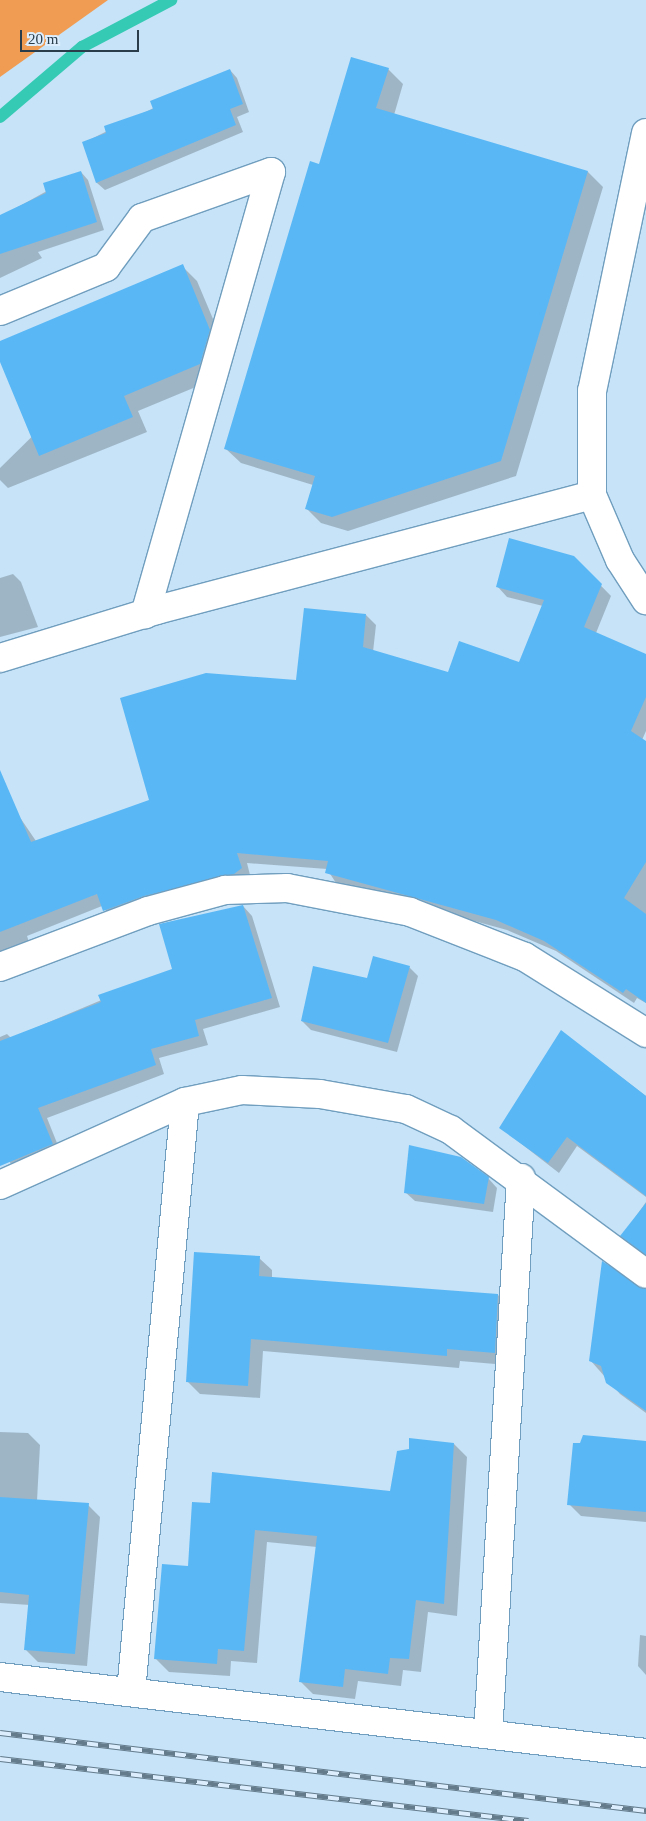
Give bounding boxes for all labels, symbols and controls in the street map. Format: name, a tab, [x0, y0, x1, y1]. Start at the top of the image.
scale bar	[22, 20, 141, 52]
text: 20 m	[28, 31, 58, 47]

